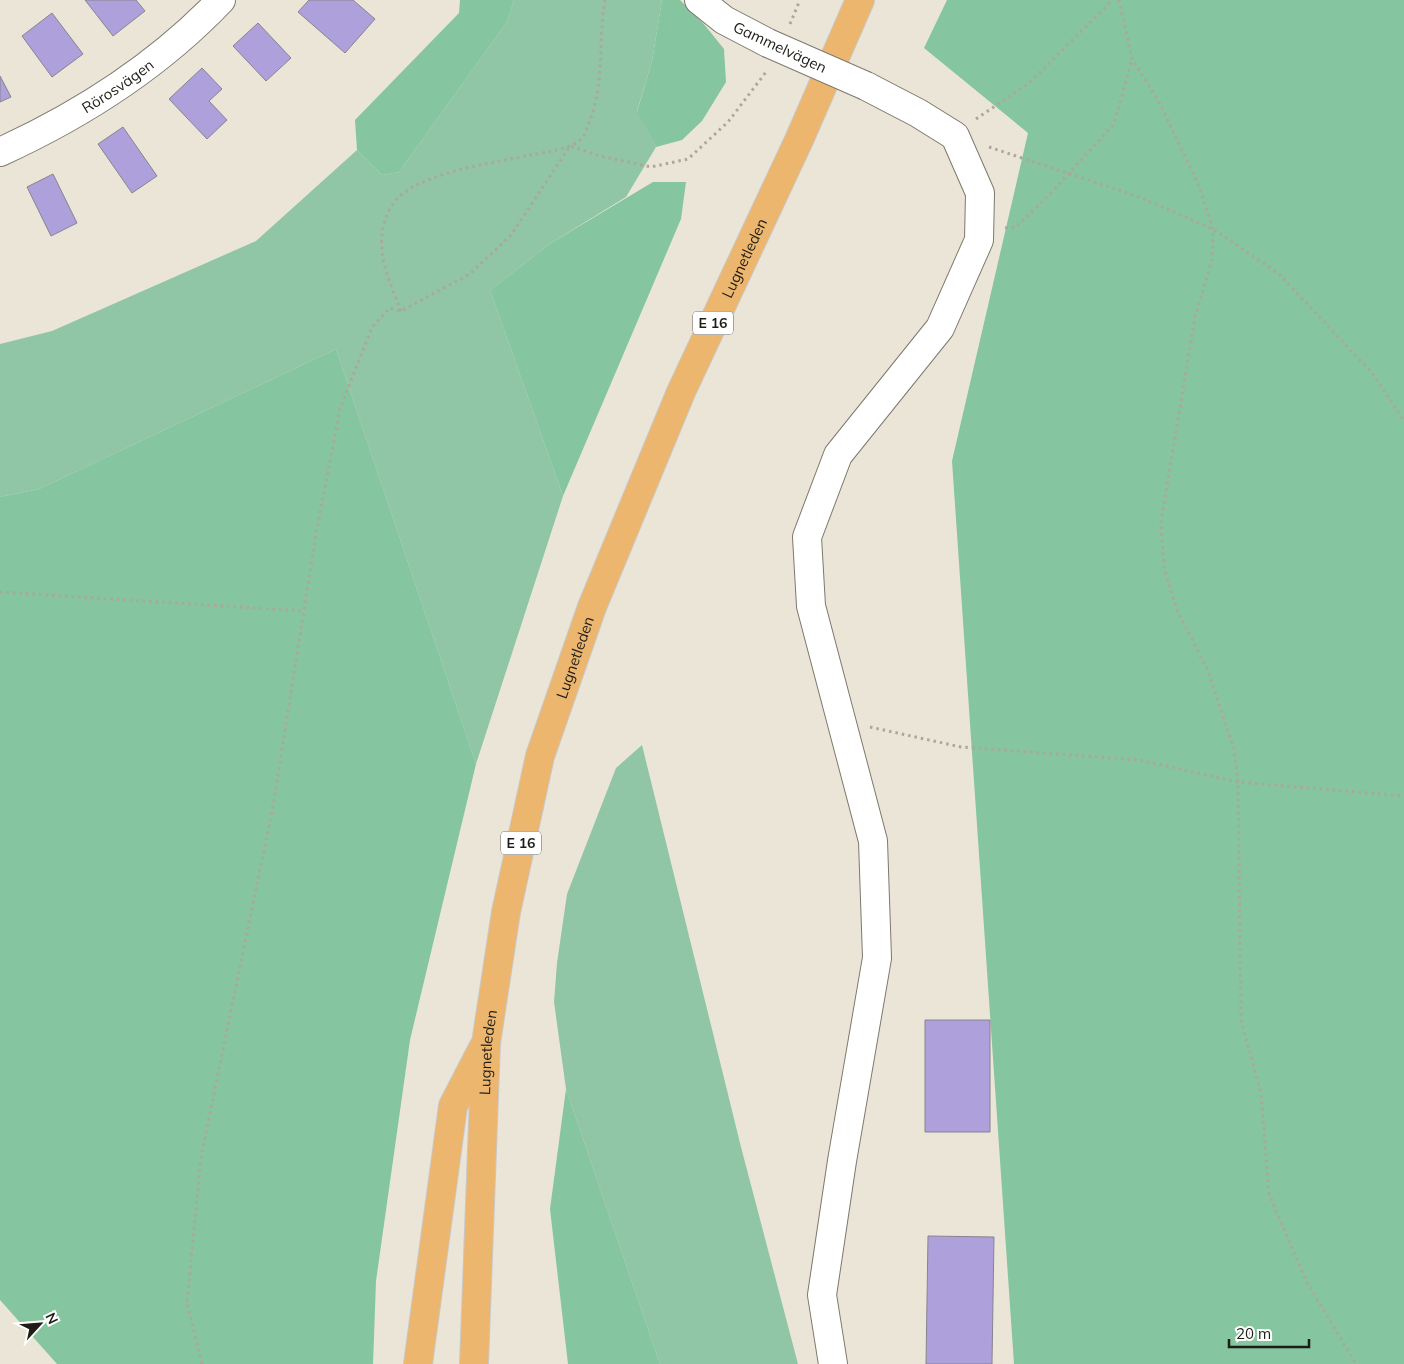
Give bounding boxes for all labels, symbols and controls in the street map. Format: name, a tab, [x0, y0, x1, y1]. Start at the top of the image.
street label: Gammelvägen	[730, 17, 830, 77]
street label: Rörosvägen	[78, 55, 157, 117]
street label: Lugnetleden	[717, 215, 771, 301]
road number: E 16	[693, 312, 733, 334]
street label: Lugnetleden	[551, 614, 598, 701]
road number: E 16	[501, 831, 541, 854]
street label: Lugnetleden	[475, 1008, 500, 1095]
north arrow	[15, 1299, 65, 1349]
text: N	[41, 1310, 62, 1327]
scale bar	[1229, 1316, 1309, 1348]
text: 20 m	[1236, 1324, 1271, 1343]

